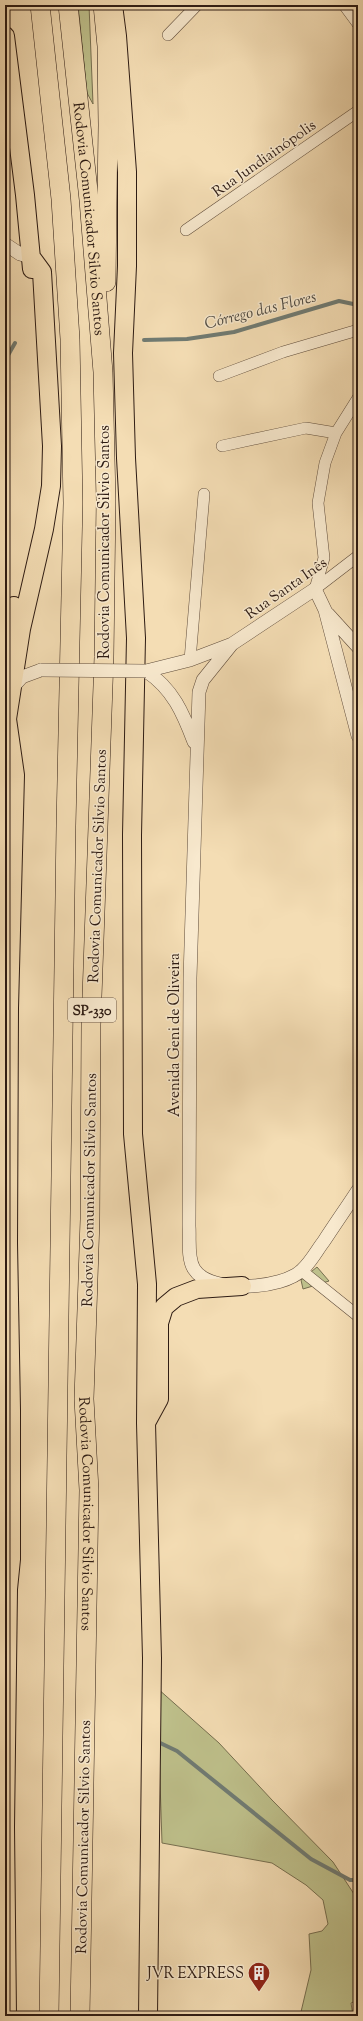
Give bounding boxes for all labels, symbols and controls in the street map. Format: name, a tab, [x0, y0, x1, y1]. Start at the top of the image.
street label: Rodovia Comunicador Silvio Santos	[67, 101, 109, 337]
street label: Rua Jundiainópolis	[209, 116, 321, 203]
water label: Córrego das Flores	[202, 286, 319, 336]
street label: Rodovia Comunicador Silvio Santos	[95, 425, 116, 659]
street label: Rua Santa Inês	[242, 553, 332, 625]
street label: Rodovia Comunicador Silvio Santos	[84, 749, 113, 983]
street label: Avenida Geni de Oliveira	[165, 953, 186, 1117]
road number: SP-330	[68, 998, 116, 1022]
street label: Rodovia Comunicador Silvio Santos	[78, 1073, 103, 1307]
street label: Rodovia Comunicador Silvio Santos	[72, 1396, 98, 1631]
street label: Rodovia Comunicador Silvio Santos	[72, 1720, 97, 1954]
building icon: JVR EXPRESS	[246, 1960, 272, 1993]
place label: JVR EXPRESS	[146, 1964, 244, 1985]

